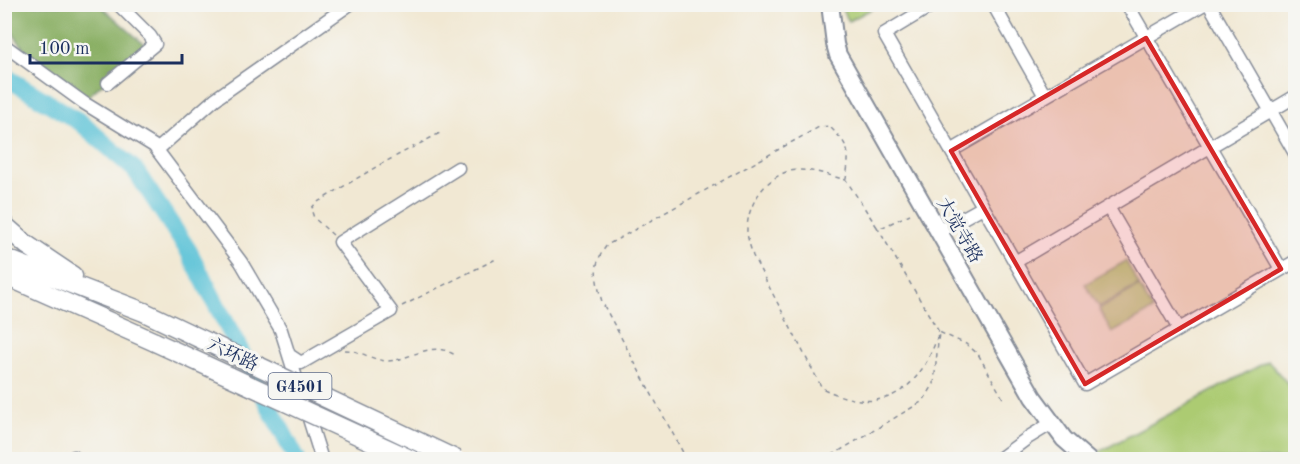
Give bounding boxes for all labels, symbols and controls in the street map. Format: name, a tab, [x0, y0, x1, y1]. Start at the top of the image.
scale bar	[30, 27, 182, 65]
text: 100 m	[39, 40, 90, 58]
street label: 大觉寺路	[933, 194, 987, 266]
street label: 六环路	[204, 334, 262, 374]
road number: G4501	[268, 373, 332, 399]

